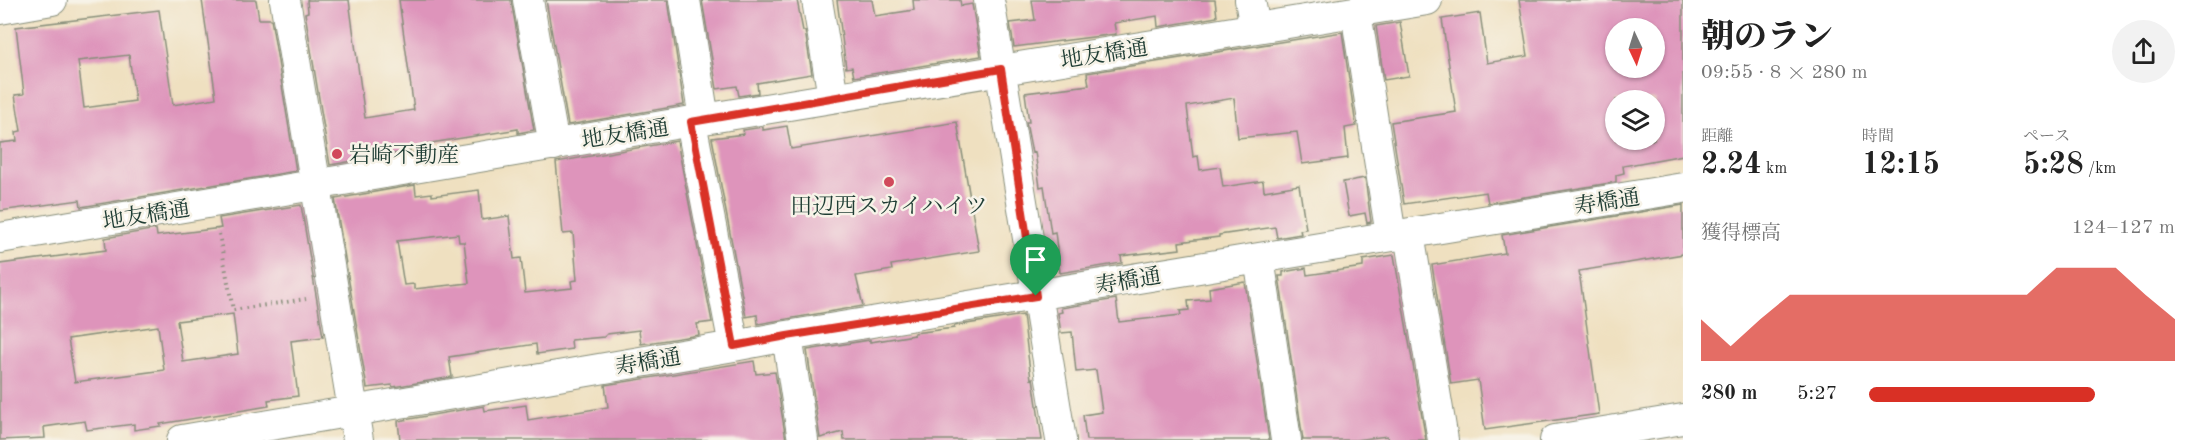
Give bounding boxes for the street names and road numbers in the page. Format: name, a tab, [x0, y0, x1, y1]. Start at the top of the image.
street label: 地友橋通	[1059, 35, 1149, 73]
street label: 地友橋通	[580, 115, 670, 153]
street label: 寿橋通	[1573, 185, 1642, 219]
street label: 地友橋通	[101, 196, 191, 234]
street label: 寿橋通	[1094, 263, 1163, 299]
street label: 寿橋通	[614, 344, 683, 380]

